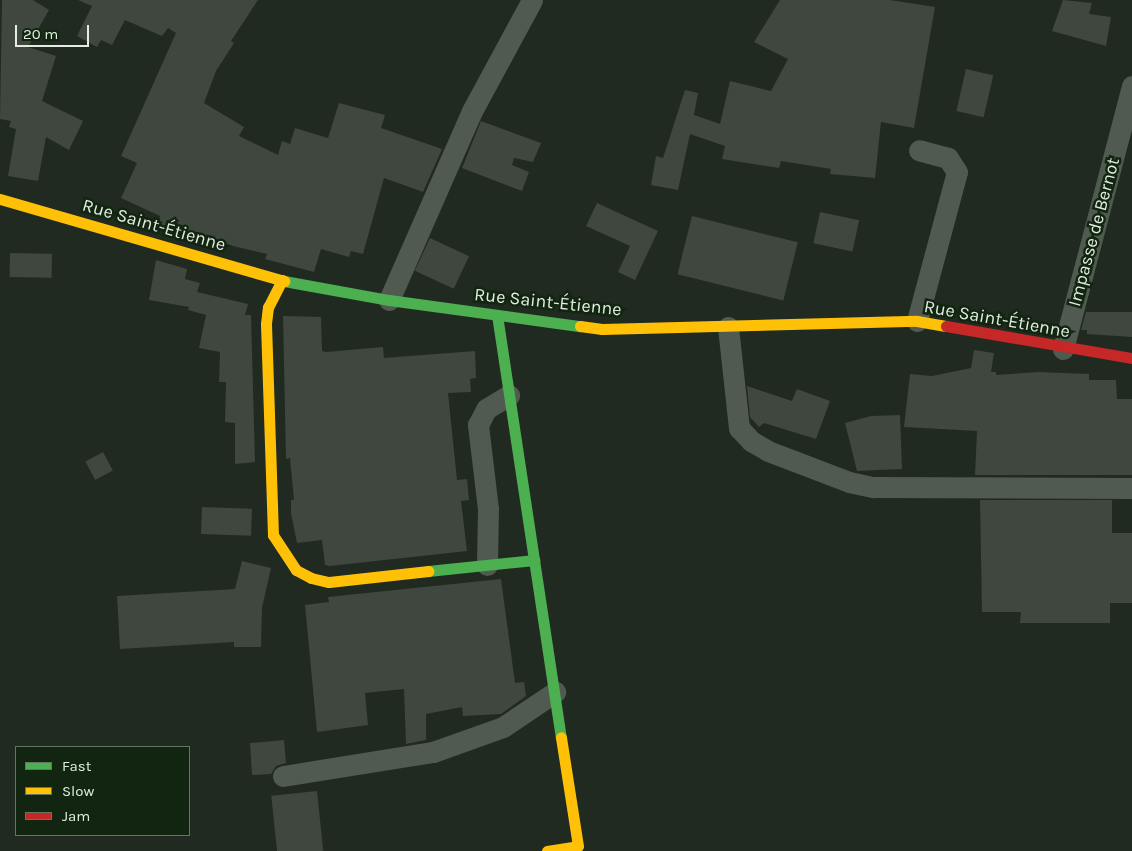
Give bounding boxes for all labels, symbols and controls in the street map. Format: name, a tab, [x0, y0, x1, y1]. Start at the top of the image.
scale bar	[18, 15, 91, 47]
text: 20 m	[23, 25, 58, 43]
street label: Impasse de Bernot	[1064, 155, 1124, 309]
street label: Rue Saint-Étienne	[80, 194, 228, 256]
street label: Rue Saint-Étienne	[473, 284, 623, 320]
street label: Rue Saint-Étienne	[922, 296, 1072, 342]
legend	[15, 746, 190, 836]
text: Fast	[62, 757, 91, 775]
text: Slow	[62, 782, 94, 800]
text: Jam	[62, 807, 90, 825]

